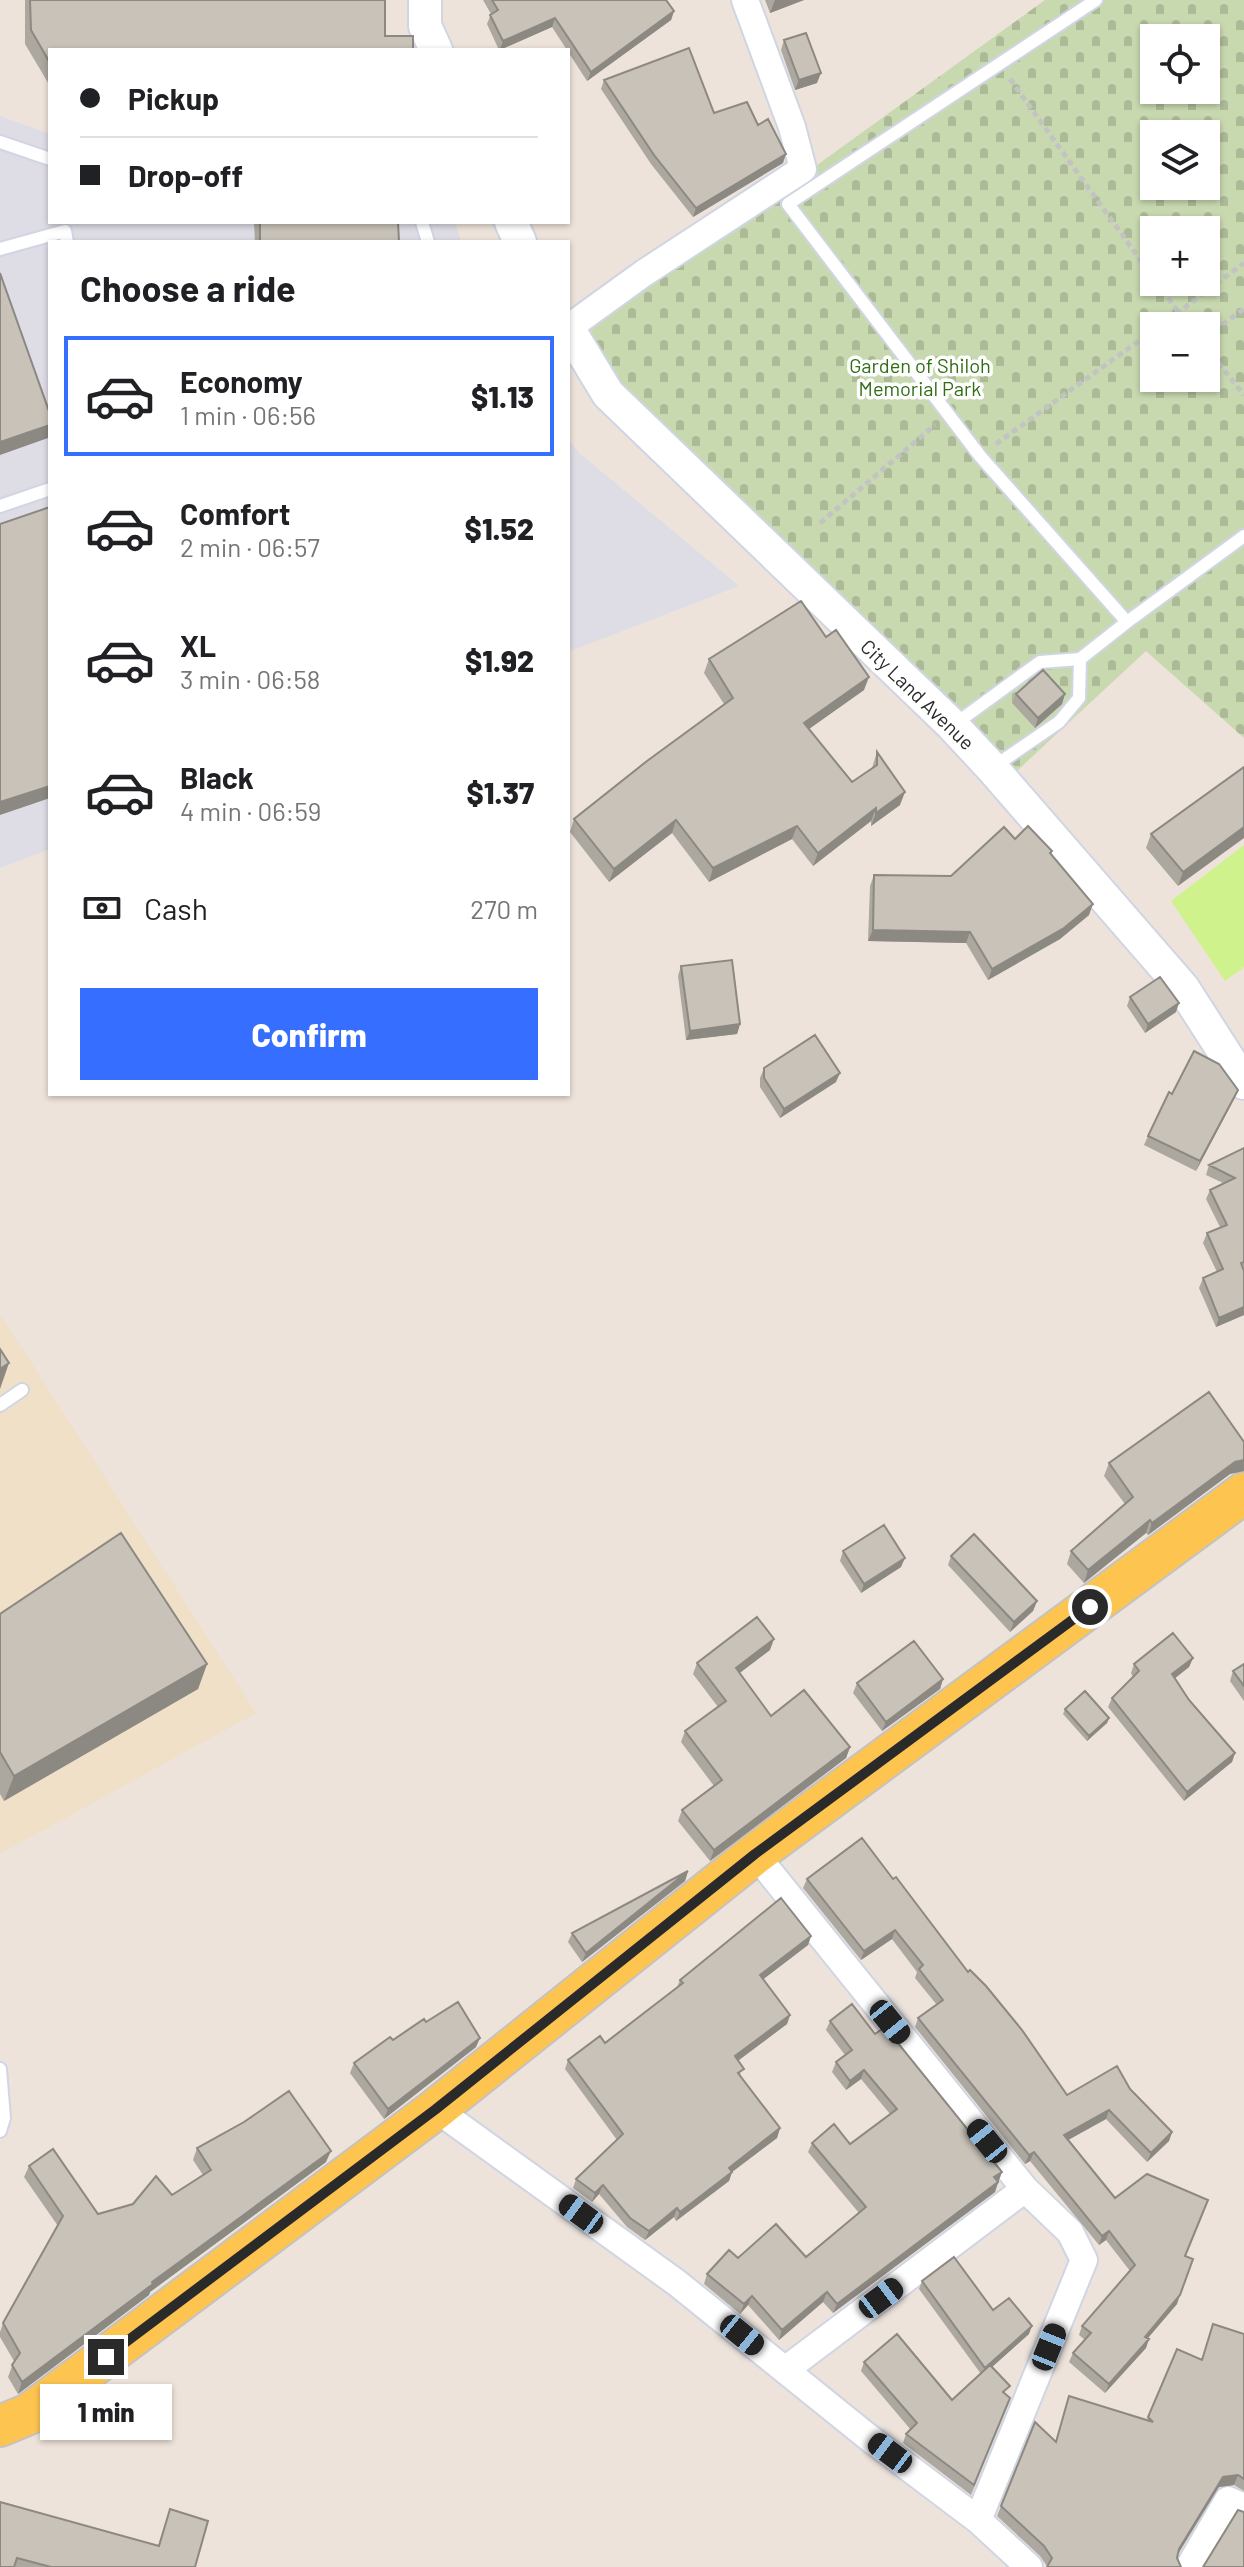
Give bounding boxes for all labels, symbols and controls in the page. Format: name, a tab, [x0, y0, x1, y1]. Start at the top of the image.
map controls	[1140, 24, 1220, 392]
button: locate	[1140, 24, 1220, 104]
text: Pickup	[128, 80, 219, 116]
button: layers	[1140, 120, 1220, 200]
text: Drop-off	[128, 157, 243, 193]
button: +	[1140, 216, 1220, 296]
text: Choose a ride	[80, 266, 296, 309]
button: −	[1140, 312, 1220, 392]
park label: Garden of Shiloh Memorial Park	[849, 353, 991, 400]
icon: car	[84, 360, 156, 432]
text: Economy	[180, 363, 303, 399]
text: $1.13	[471, 378, 534, 414]
text: 1 min · 06:56	[180, 399, 316, 430]
icon: car	[84, 492, 156, 564]
text: Comfort	[180, 495, 290, 531]
text: $1.52	[465, 510, 534, 546]
text: 2 min · 06:57	[180, 531, 320, 562]
icon: car	[84, 624, 156, 696]
text: XL	[180, 627, 216, 663]
street label: City Land Avenue	[856, 634, 980, 754]
text: $1.92	[465, 642, 534, 678]
text: 3 min · 06:58	[180, 663, 320, 694]
icon: car	[84, 756, 156, 828]
text: Black	[180, 759, 254, 795]
text: $1.37	[467, 774, 534, 810]
text: 4 min · 06:59	[180, 795, 321, 826]
icon: cash	[80, 886, 124, 930]
text: Cash	[144, 890, 208, 926]
text: 270 m	[470, 893, 538, 924]
button: Confirm	[80, 988, 538, 1080]
route start	[1072, 1589, 1108, 1625]
car	[866, 1996, 914, 2048]
car	[963, 2115, 1011, 2167]
car	[555, 2190, 607, 2238]
car	[855, 2274, 907, 2322]
car	[716, 2311, 768, 2359]
car	[1029, 2320, 1069, 2374]
route end	[88, 2339, 124, 2375]
callout: 1 min	[40, 2385, 172, 2441]
text: 1 min	[77, 2396, 135, 2427]
car	[864, 2429, 916, 2477]

